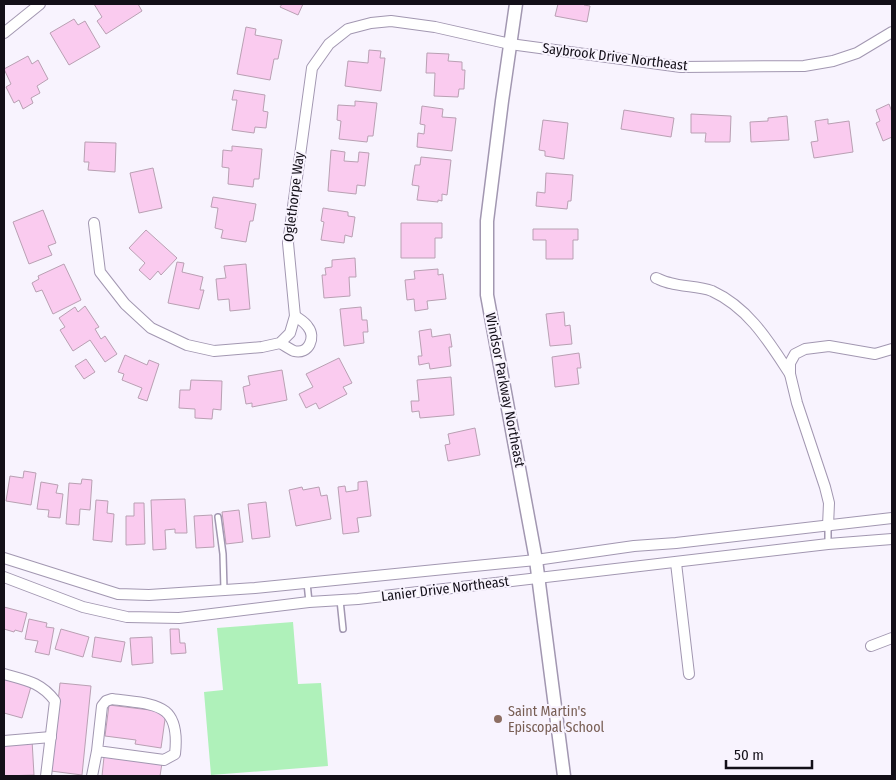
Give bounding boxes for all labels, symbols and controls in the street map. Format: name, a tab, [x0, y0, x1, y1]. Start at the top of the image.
street label: Saybrook Drive Northeast	[541, 40, 689, 74]
street label: Oglethorpe Way	[280, 150, 308, 243]
street label: Windsor Parkway Northeast	[482, 311, 528, 469]
street label: Lanier Drive Northeast	[380, 573, 510, 605]
place label: Saint Martin's Episcopal School	[508, 703, 605, 736]
marker: Saint Martin's Episcopal School	[492, 713, 504, 725]
scale bar	[726, 738, 812, 770]
text: 50 m	[734, 746, 764, 764]

